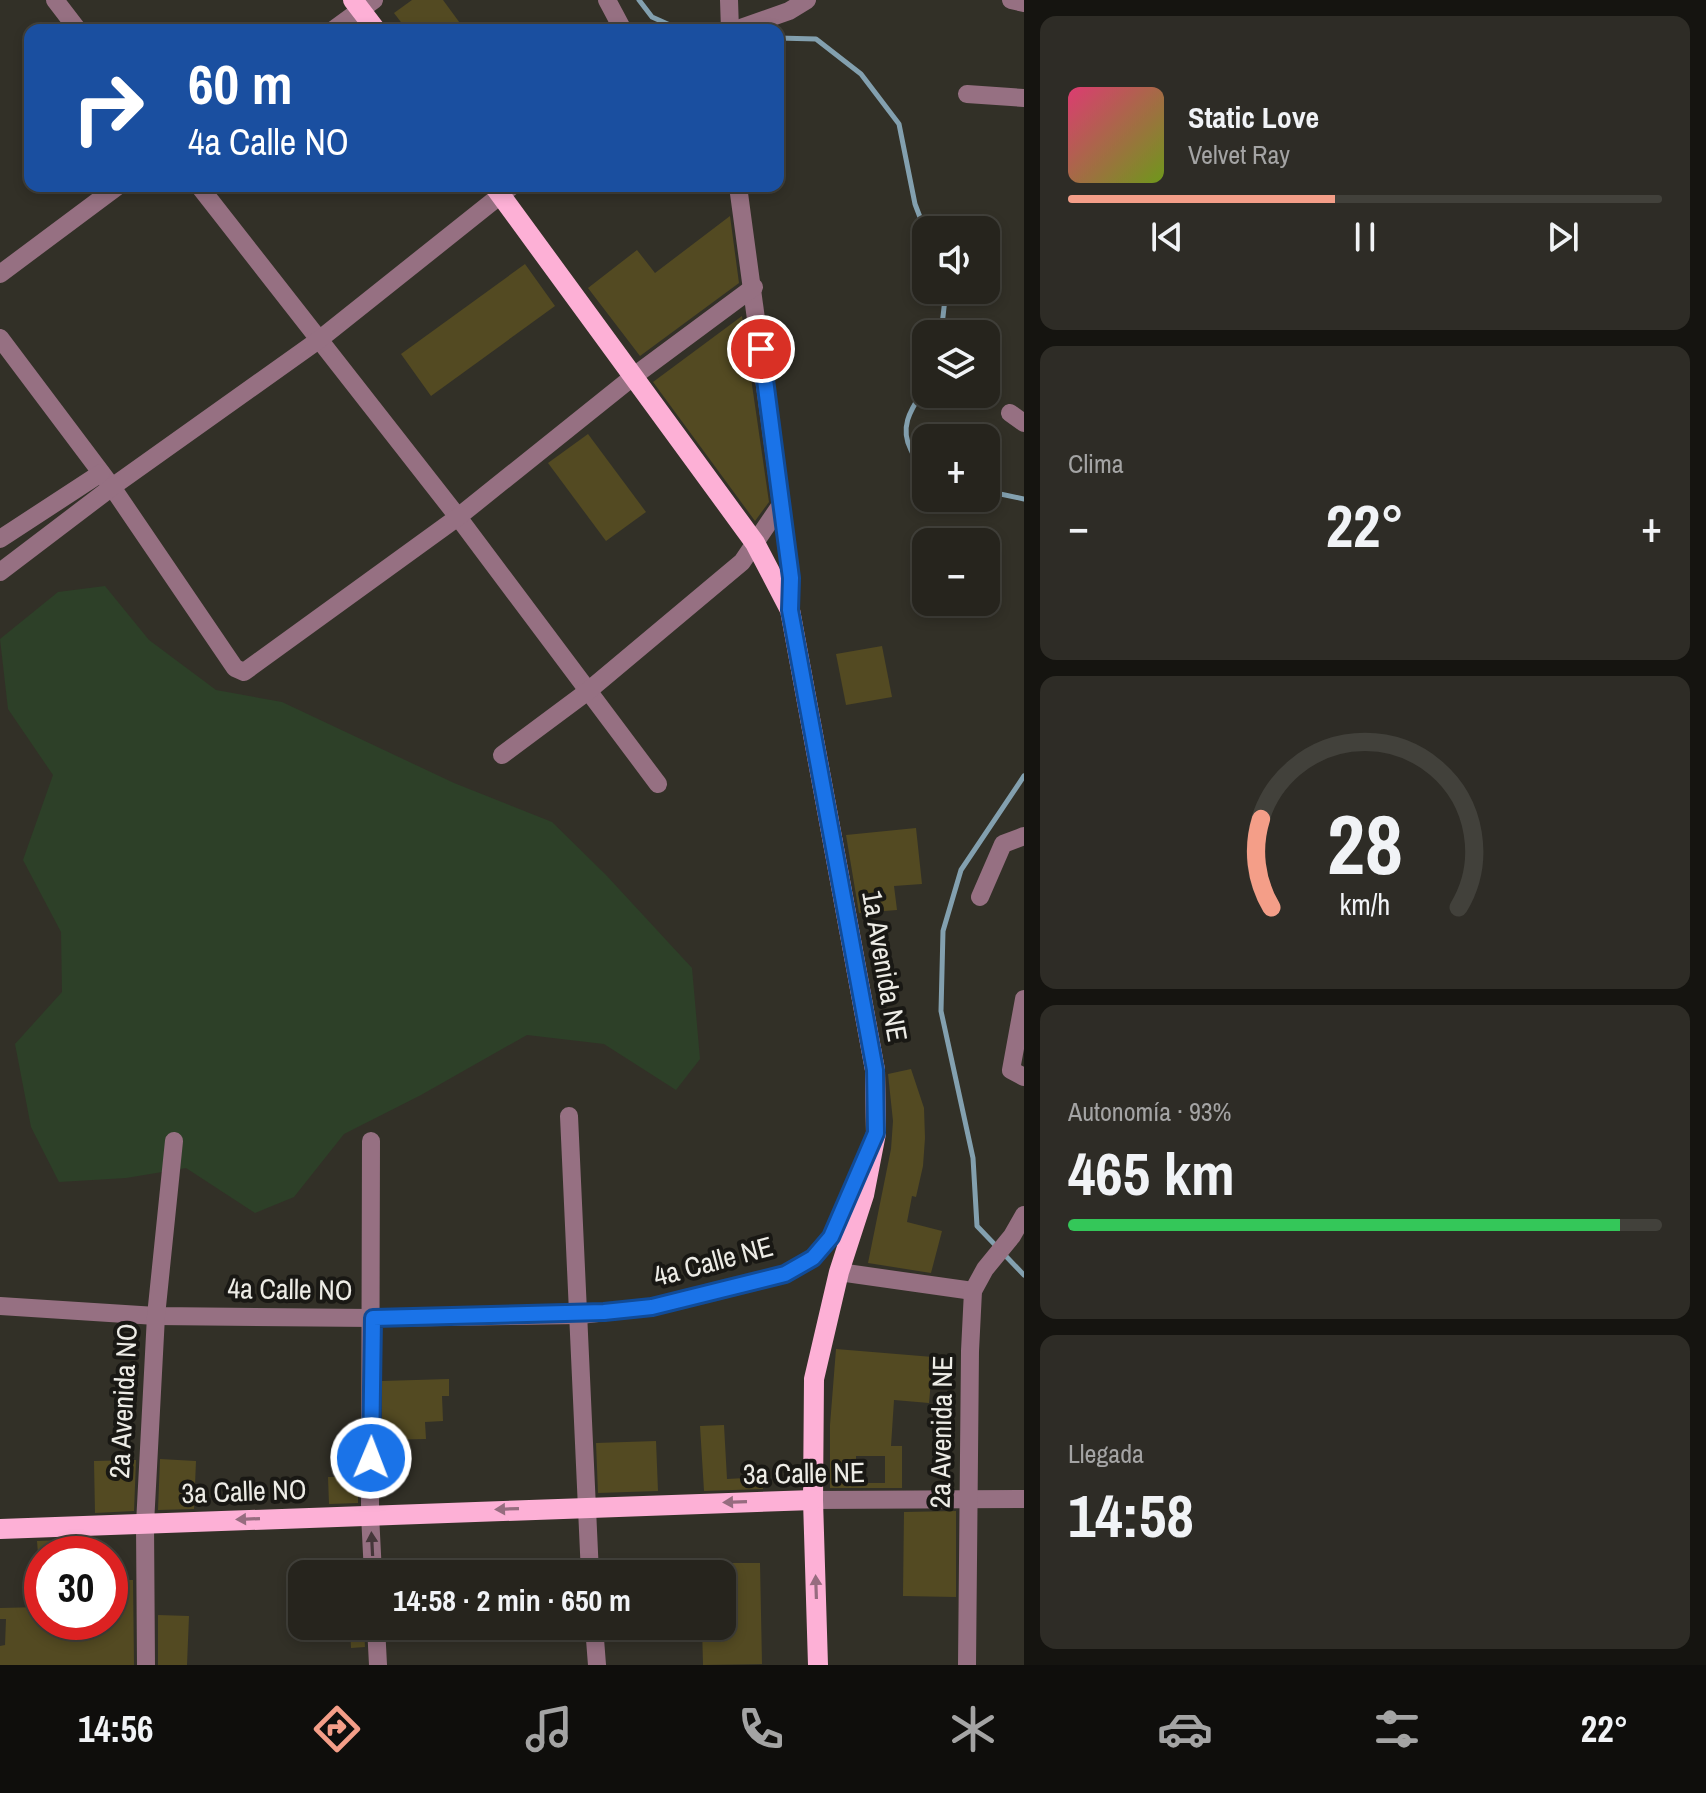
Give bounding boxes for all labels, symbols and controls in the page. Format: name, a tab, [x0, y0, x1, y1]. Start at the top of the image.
text: 60 m	[188, 46, 293, 121]
icon: right	[56, 56, 160, 160]
text: Static Love	[1188, 97, 1319, 137]
text: 4a Calle NO	[188, 118, 349, 166]
text: Velvet Ray	[1188, 137, 1290, 172]
icon: previous	[1145, 215, 1189, 259]
icon: pause	[1343, 215, 1387, 259]
icon: next	[1541, 215, 1585, 259]
map controls	[912, 216, 1000, 616]
button: sound	[912, 216, 1000, 304]
pin	[727, 315, 795, 383]
button: layers	[912, 320, 1000, 408]
icon: arrive	[739, 327, 783, 371]
button: +	[912, 424, 1000, 512]
text: Clima	[1068, 446, 1124, 481]
text: 22°	[1326, 485, 1404, 566]
text: −	[1068, 496, 1089, 556]
text: +	[1641, 496, 1662, 556]
button: −	[912, 528, 1000, 616]
text: 28	[1327, 788, 1403, 900]
text: km/h	[1340, 886, 1390, 925]
street label: 1a Avenida NE	[853, 887, 917, 1045]
text: Autonomía · 93%	[1068, 1094, 1232, 1129]
text: 465 km	[1068, 1133, 1235, 1214]
street label: 4a Calle NE	[649, 1227, 777, 1295]
street label: 4a Calle NO	[227, 1269, 353, 1309]
street label: 2a Avenida NO	[100, 1322, 146, 1480]
street label: 2a Avenida NE	[921, 1355, 961, 1509]
position arrow	[329, 1416, 413, 1500]
text: Llegada	[1068, 1436, 1144, 1471]
street label: 3a Calle NE	[742, 1453, 866, 1493]
street label: 3a Calle NO	[181, 1470, 307, 1512]
text: 14:58	[1068, 1475, 1194, 1556]
one-way arrow	[722, 1496, 747, 1509]
one-way arrow	[494, 1503, 519, 1516]
one-way arrow	[235, 1513, 260, 1526]
one-way arrow	[365, 1531, 378, 1556]
speed limit sign: 30	[24, 1536, 128, 1640]
one-way arrow	[809, 1574, 822, 1599]
text: 14:58 · 2 min · 650 m	[393, 1580, 631, 1620]
icon: directions	[309, 1701, 365, 1757]
icon: music	[521, 1701, 577, 1757]
icon: phone	[733, 1701, 789, 1757]
icon: climate	[945, 1701, 1001, 1757]
icon: car	[1157, 1701, 1213, 1757]
icon: filters	[1369, 1701, 1425, 1757]
text: 14:56	[78, 1705, 153, 1753]
text: 22°	[1581, 1705, 1628, 1753]

